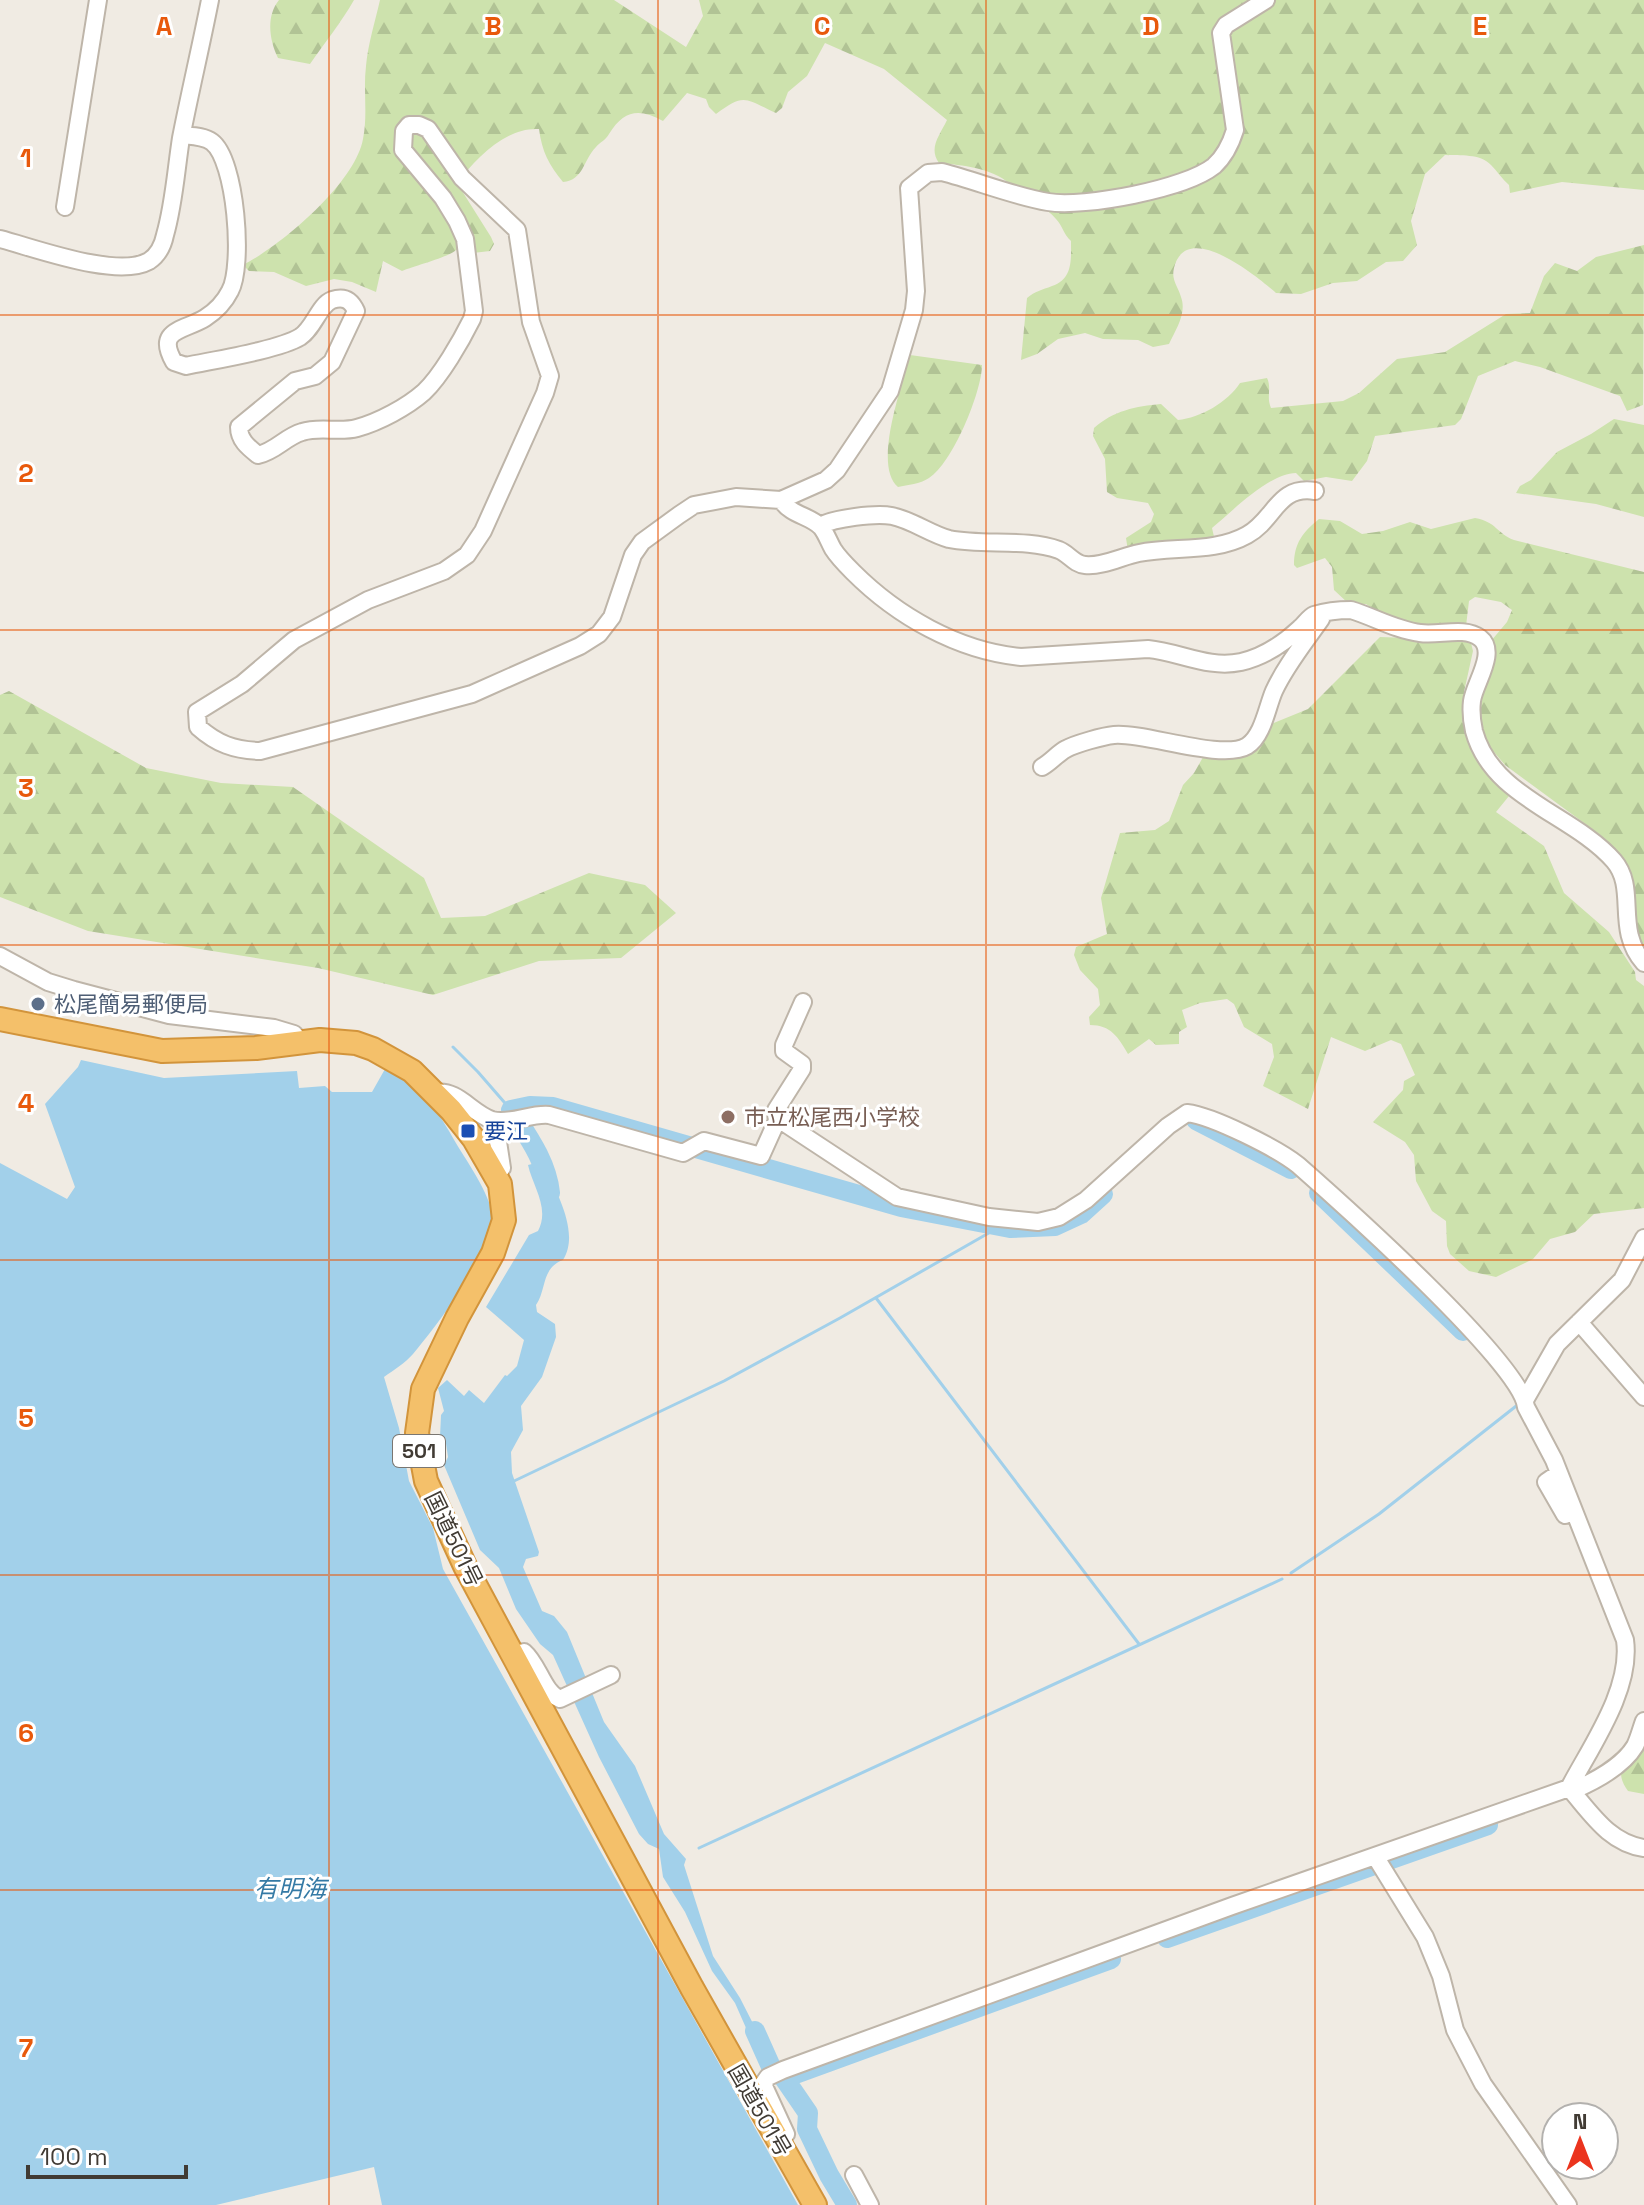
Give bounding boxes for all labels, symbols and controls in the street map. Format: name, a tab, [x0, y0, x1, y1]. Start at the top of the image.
text: A	[156, 9, 173, 43]
text: B	[484, 9, 502, 43]
text: C	[814, 9, 830, 43]
text: D	[1142, 9, 1160, 43]
text: E	[1473, 9, 1487, 43]
text: 1	[20, 141, 32, 175]
text: 2	[18, 456, 34, 490]
text: 3	[18, 771, 34, 805]
place label: 松尾簡易郵便局	[54, 990, 208, 1018]
marker: 松尾簡易郵便局	[29, 995, 47, 1013]
text: 4	[18, 1086, 34, 1120]
place label: 市立松尾西小学校	[744, 1103, 920, 1131]
marker: 市立松尾西小学校	[719, 1108, 737, 1126]
place label: 要江	[484, 1117, 528, 1145]
marker: 要江	[459, 1122, 477, 1140]
text: 5	[18, 1401, 34, 1435]
road number: 501	[393, 1435, 445, 1467]
street label: 国道501号	[419, 1487, 489, 1591]
text: 6	[18, 1716, 34, 1750]
water label: 有明海	[254, 1873, 330, 1904]
text: 7	[19, 2031, 33, 2065]
street label: 国道501号	[722, 2059, 798, 2161]
north arrow	[1540, 2101, 1620, 2181]
text: N	[1573, 2107, 1587, 2135]
scale bar	[28, 2129, 186, 2179]
text: 100 m	[40, 2141, 108, 2172]

